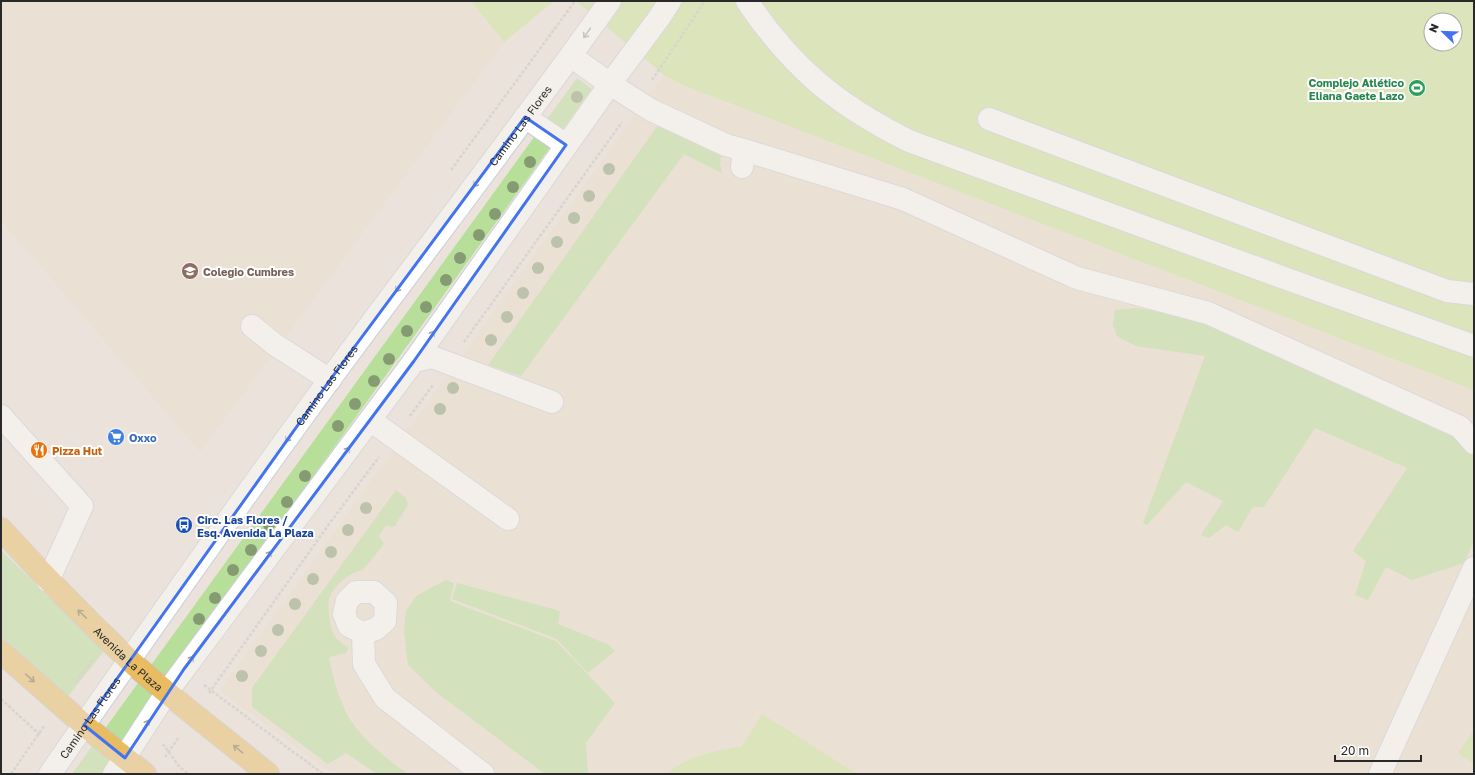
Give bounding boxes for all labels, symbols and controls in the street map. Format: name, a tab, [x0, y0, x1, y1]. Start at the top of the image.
north arrow	[1423, 12, 1463, 52]
text: N	[1426, 22, 1441, 34]
one-way arrow	[583, 27, 591, 38]
place label: Complejo Atlético Eliana Gaete Lazo	[1308, 76, 1404, 102]
sports icon: Complejo Atlético Eliana Gaete Lazo	[1407, 78, 1427, 98]
street label: Camino Las Flores	[486, 82, 554, 168]
one-way arrow	[472, 177, 481, 188]
school or university icon: Colegio Cumbres	[180, 261, 200, 281]
place label: Colegio Cumbres	[203, 265, 294, 278]
one-way arrow	[395, 281, 403, 292]
one-way arrow	[427, 331, 435, 342]
street label: Camino Las Flores	[292, 342, 360, 428]
supermarket icon: Oxxo	[106, 427, 126, 447]
place label: Oxxo	[129, 431, 157, 444]
one-way arrow	[285, 431, 293, 442]
restaurant icon: Pizza Hut	[29, 440, 49, 460]
place label: Pizza Hut	[52, 444, 103, 457]
one-way arrow	[342, 447, 350, 458]
place label: Circ. Las Flores / Esq. Avenida La Plaza	[197, 513, 314, 539]
bus stop icon: Circ. Las Flores / Esq. Avenida La Plaza	[174, 515, 194, 535]
one-way arrow	[264, 551, 272, 562]
one-way arrow	[77, 609, 87, 618]
street label: Avenida La Plaza	[92, 624, 166, 693]
one-way arrow	[186, 655, 194, 666]
one-way arrow	[25, 674, 35, 683]
street label: Camino Las Flores	[56, 674, 122, 761]
one-way arrow	[142, 720, 150, 731]
scale bar	[1335, 737, 1421, 763]
text: 20 m	[1341, 743, 1369, 758]
one-way arrow	[233, 745, 244, 754]

